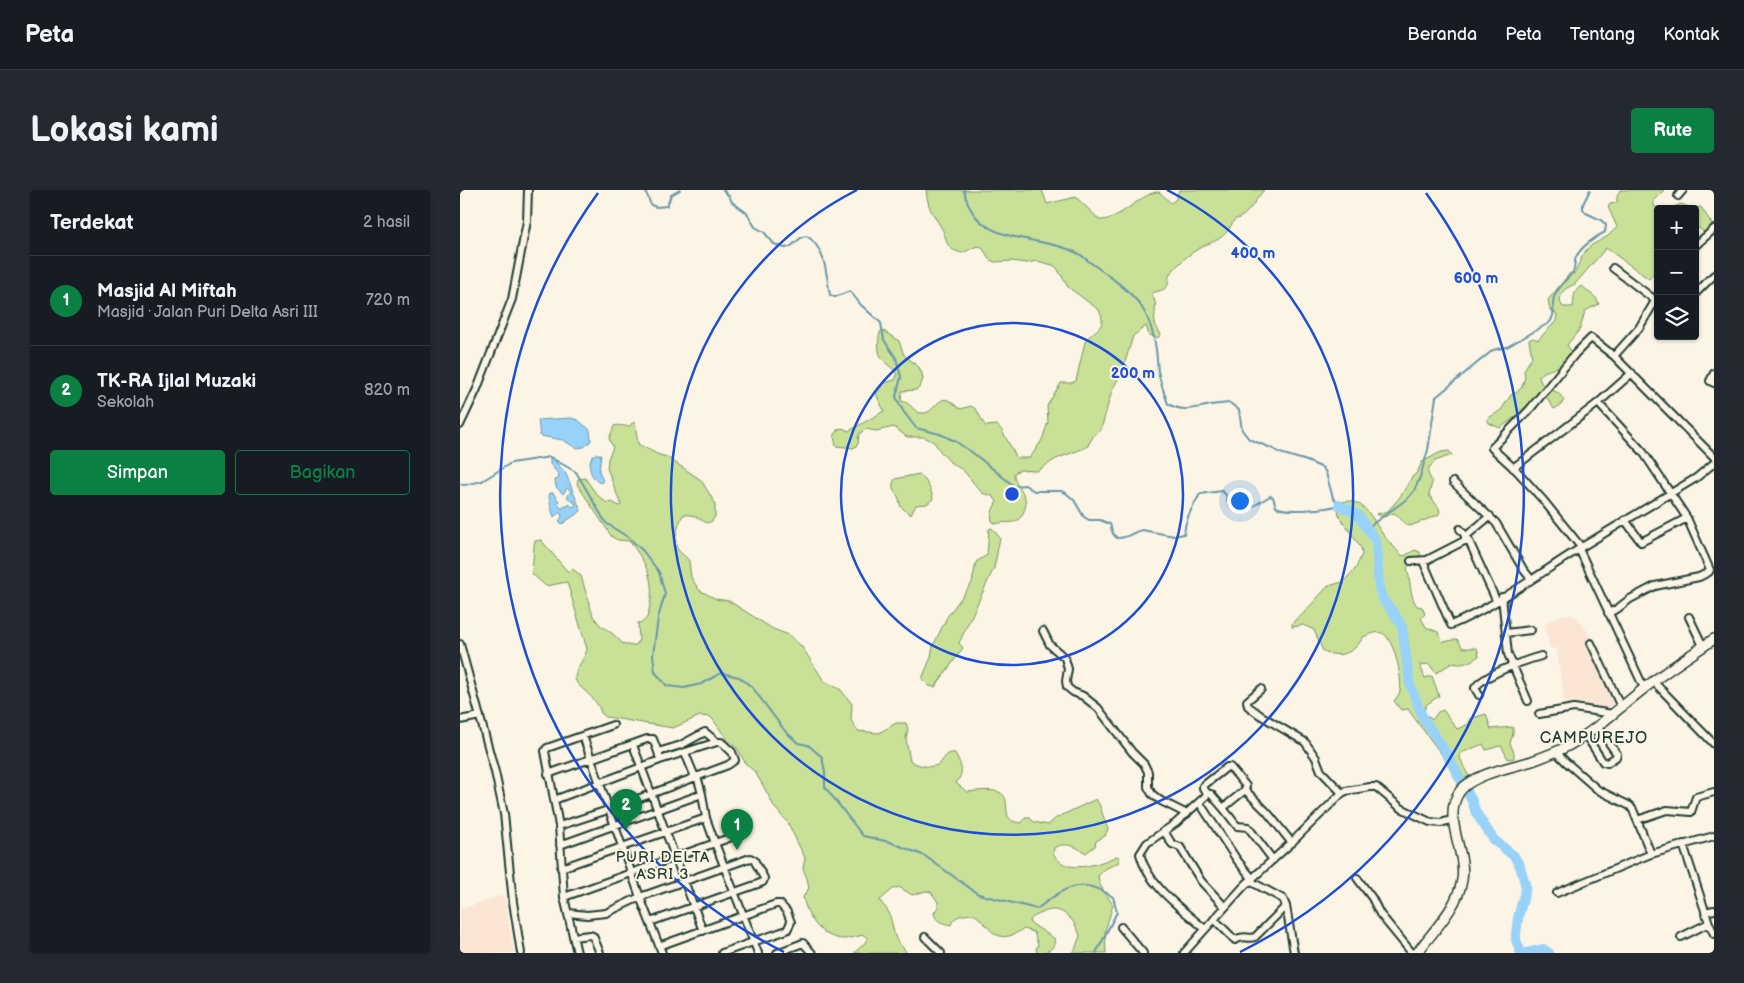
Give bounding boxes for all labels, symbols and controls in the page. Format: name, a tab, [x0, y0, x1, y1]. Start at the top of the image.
text: Peta	[25, 20, 74, 49]
text: Beranda	[1407, 24, 1477, 45]
text: Peta	[1505, 24, 1542, 45]
text: Tentang	[1570, 24, 1635, 45]
text: Kontak	[1663, 24, 1719, 45]
button: Rute	[1631, 108, 1714, 153]
text: Lokasi kami	[30, 109, 219, 152]
map controls	[1654, 205, 1699, 340]
button: +	[1654, 205, 1699, 250]
text: Terdekat	[50, 210, 134, 235]
text: 2 hasil	[363, 213, 410, 232]
text: 400 m	[1231, 244, 1275, 263]
button: −	[1654, 250, 1699, 295]
text: 600 m	[1454, 269, 1499, 288]
text: Masjid Al Miftah	[97, 280, 237, 303]
text: 1	[63, 291, 69, 310]
text: 720 m	[366, 291, 410, 310]
button: layers	[1654, 295, 1699, 340]
text: Masjid · Jalan Puri Delta Asri III	[97, 303, 318, 322]
text: 200 m	[1111, 364, 1155, 383]
text: TK-RA Ijlal Muzaki	[97, 370, 256, 393]
text: 2	[61, 381, 71, 400]
text: 820 m	[364, 381, 410, 400]
text: Sekolah	[97, 393, 154, 412]
button: Simpan	[50, 450, 225, 495]
button: Bagikan	[235, 450, 410, 495]
centre of rings	[1003, 485, 1021, 503]
your location	[1227, 488, 1253, 514]
district label: CAMPUREJO	[1540, 729, 1648, 748]
pin: 2	[610, 789, 642, 830]
pin: 1	[721, 809, 753, 850]
district label: PURI DELTA ASRI 3	[616, 848, 710, 884]

